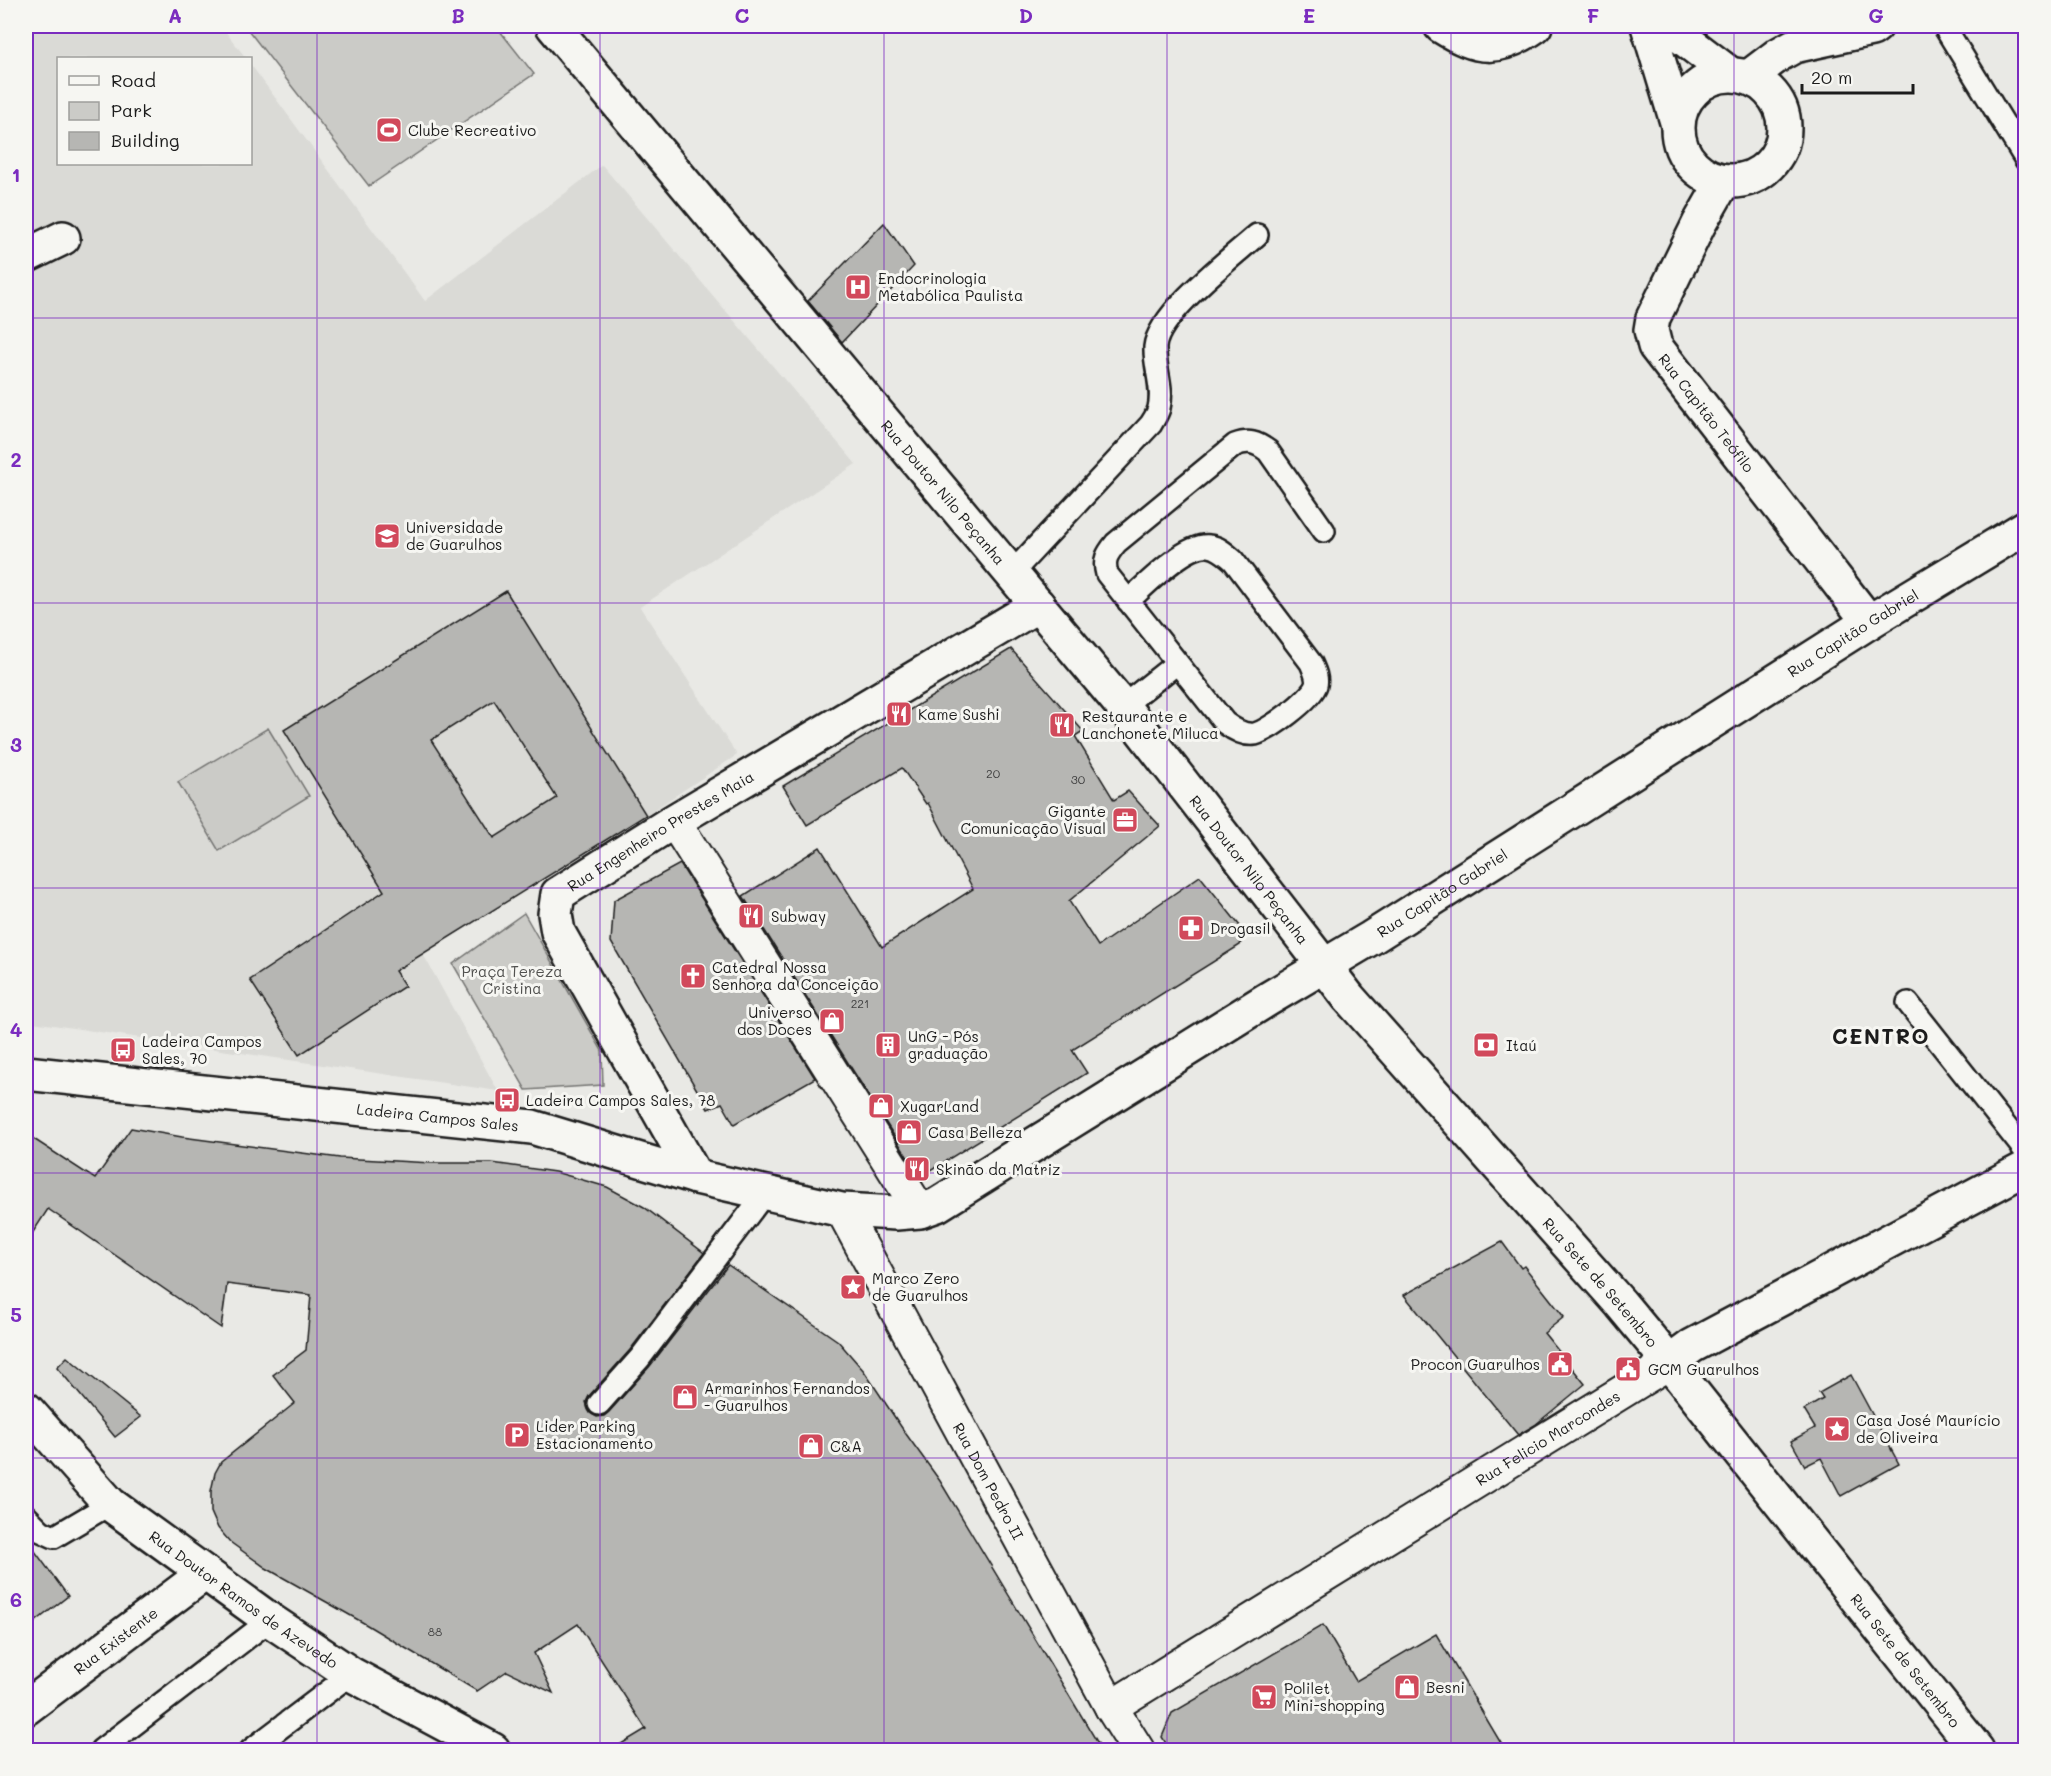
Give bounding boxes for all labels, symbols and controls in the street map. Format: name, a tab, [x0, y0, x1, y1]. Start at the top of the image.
text: A	[168, 2, 182, 28]
text: B	[451, 2, 465, 28]
text: C	[735, 2, 750, 28]
text: D	[1019, 2, 1033, 28]
text: E	[1303, 2, 1315, 28]
text: F	[1587, 2, 1600, 28]
text: G	[1868, 2, 1884, 28]
legend	[57, 57, 252, 165]
scale bar	[1802, 57, 1913, 95]
text: 20 m	[1811, 65, 1852, 89]
text: Road	[111, 68, 156, 92]
text: Park	[111, 98, 152, 122]
sports icon: Clube Recreativo	[374, 115, 404, 145]
place label: Clube Recreativo	[408, 120, 536, 140]
text: Building	[111, 128, 179, 152]
text: 1	[12, 161, 20, 187]
place label: Endocrinologia Metabólica Paulista	[878, 268, 1023, 305]
hospital icon: Endocrinologia Metabólica Paulista	[843, 272, 873, 302]
street label: Rua Capitão Teófilo	[1654, 349, 1759, 476]
street label: Rua Doutor Nilo Peçanha	[877, 416, 1010, 569]
text: 2	[10, 446, 22, 472]
place label: Universidade de Guarulhos	[406, 517, 503, 554]
school or university icon: Universidade de Guarulhos	[372, 521, 402, 551]
street label: Rua Capitão Gabriel	[1783, 585, 1922, 681]
restaurant icon: Kame Sushi	[884, 699, 914, 729]
place label: Kame Sushi	[918, 704, 999, 724]
place label: Restaurante e Lanchonete Miluca	[1082, 706, 1219, 743]
restaurant icon: Restaurante e Lanchonete Miluca	[1047, 710, 1077, 740]
text: 3	[10, 731, 22, 757]
house number: 20	[986, 765, 1001, 781]
street label: Rua Engenheiro Prestes Maia	[563, 766, 757, 896]
house number: 30	[1071, 771, 1086, 787]
street label: Rua Doutor Nilo Peçanha	[1185, 791, 1313, 948]
place label: Gigante Comunicação Visual	[960, 801, 1106, 838]
office icon: Gigante Comunicação Visual	[1110, 805, 1140, 835]
street label: Rua Capitão Gabriel	[1373, 844, 1511, 942]
restaurant icon: Subway	[736, 901, 766, 931]
place label: Subway	[771, 906, 826, 926]
pharmacy icon: Drogasil	[1176, 913, 1206, 943]
place label: Drogasil	[1210, 918, 1270, 938]
place label: Catedral Nossa Senhora da Conceição	[712, 957, 879, 994]
park label: Praça Tereza Cristina	[461, 961, 563, 998]
church icon: Catedral Nossa Senhora da Conceição	[678, 961, 708, 991]
house number: 221	[851, 995, 869, 1011]
place label: Universo dos Doces	[737, 1002, 812, 1039]
shop icon: Universo dos Doces	[817, 1006, 847, 1036]
text: 4	[10, 1016, 23, 1042]
district label: CENTRO	[1832, 1022, 1930, 1049]
place label: UnG - Pós graduação	[908, 1026, 988, 1063]
building icon: UnG - Pós graduação	[873, 1030, 903, 1060]
bank icon: Itaú	[1471, 1030, 1501, 1060]
place label: Ladeira Campos Sales, 70	[142, 1031, 262, 1068]
bus stop icon: Ladeira Campos Sales, 70	[108, 1035, 138, 1065]
place label: Itaú	[1506, 1035, 1537, 1055]
bus stop icon: Ladeira Campos Sales, 78	[492, 1085, 522, 1115]
place label: Ladeira Campos Sales, 78	[526, 1090, 715, 1110]
shop icon: XugarLand	[866, 1091, 896, 1121]
place label: XugarLand	[900, 1096, 979, 1116]
street label: Ladeira Campos Sales	[356, 1098, 520, 1136]
shop icon: Casa Belleza	[894, 1117, 924, 1147]
place label: Casa Belleza	[928, 1122, 1023, 1142]
restaurant icon: Skinão da Matriz	[902, 1154, 932, 1184]
place label: Skinão da Matriz	[936, 1159, 1060, 1179]
street label: Rua Sete de Setembro	[1539, 1213, 1663, 1351]
place label: Marco Zero de Guarulhos	[872, 1268, 968, 1305]
place icon: Marco Zero de Guarulhos	[838, 1272, 868, 1302]
text: 5	[10, 1301, 22, 1327]
public building icon: Procon Guarulhos	[1545, 1349, 1575, 1379]
place label: Procon Guarulhos	[1411, 1354, 1540, 1374]
public building icon: GCM Guarulhos	[1613, 1354, 1643, 1384]
place label: GCM Guarulhos	[1648, 1359, 1759, 1379]
place label: Armarinhos Fernandos - Guarulhos	[704, 1378, 870, 1415]
shop icon: Armarinhos Fernandos - Guarulhos	[670, 1382, 700, 1412]
street label: Rua Felicio Marcondes	[1472, 1386, 1624, 1490]
place label: Casa José Maurício de Oliveira	[1856, 1410, 2000, 1447]
place icon: Casa José Maurício de Oliveira	[1822, 1414, 1852, 1444]
place label: Lider Parking Estacionamento	[536, 1416, 653, 1453]
street label: Rua Dom Pedro II	[949, 1419, 1029, 1543]
parking icon: Lider Parking Estacionamento	[502, 1420, 532, 1450]
shop icon: C&A	[796, 1431, 826, 1461]
place label: C&A	[830, 1436, 862, 1456]
street label: Rua Doutor Ramos de Azevedo	[145, 1526, 342, 1673]
text: 6	[10, 1586, 22, 1612]
street label: Rua Sete de Setembro	[1846, 1589, 1965, 1731]
street label: Rua Existente	[69, 1602, 161, 1679]
house number: 88	[428, 1623, 442, 1639]
shop icon: Besni	[1392, 1672, 1422, 1702]
place label: Besni	[1426, 1677, 1465, 1697]
place label: Polilet Mini-shopping	[1284, 1678, 1385, 1715]
supermarket icon: Polilet Mini-shopping	[1249, 1682, 1279, 1712]

